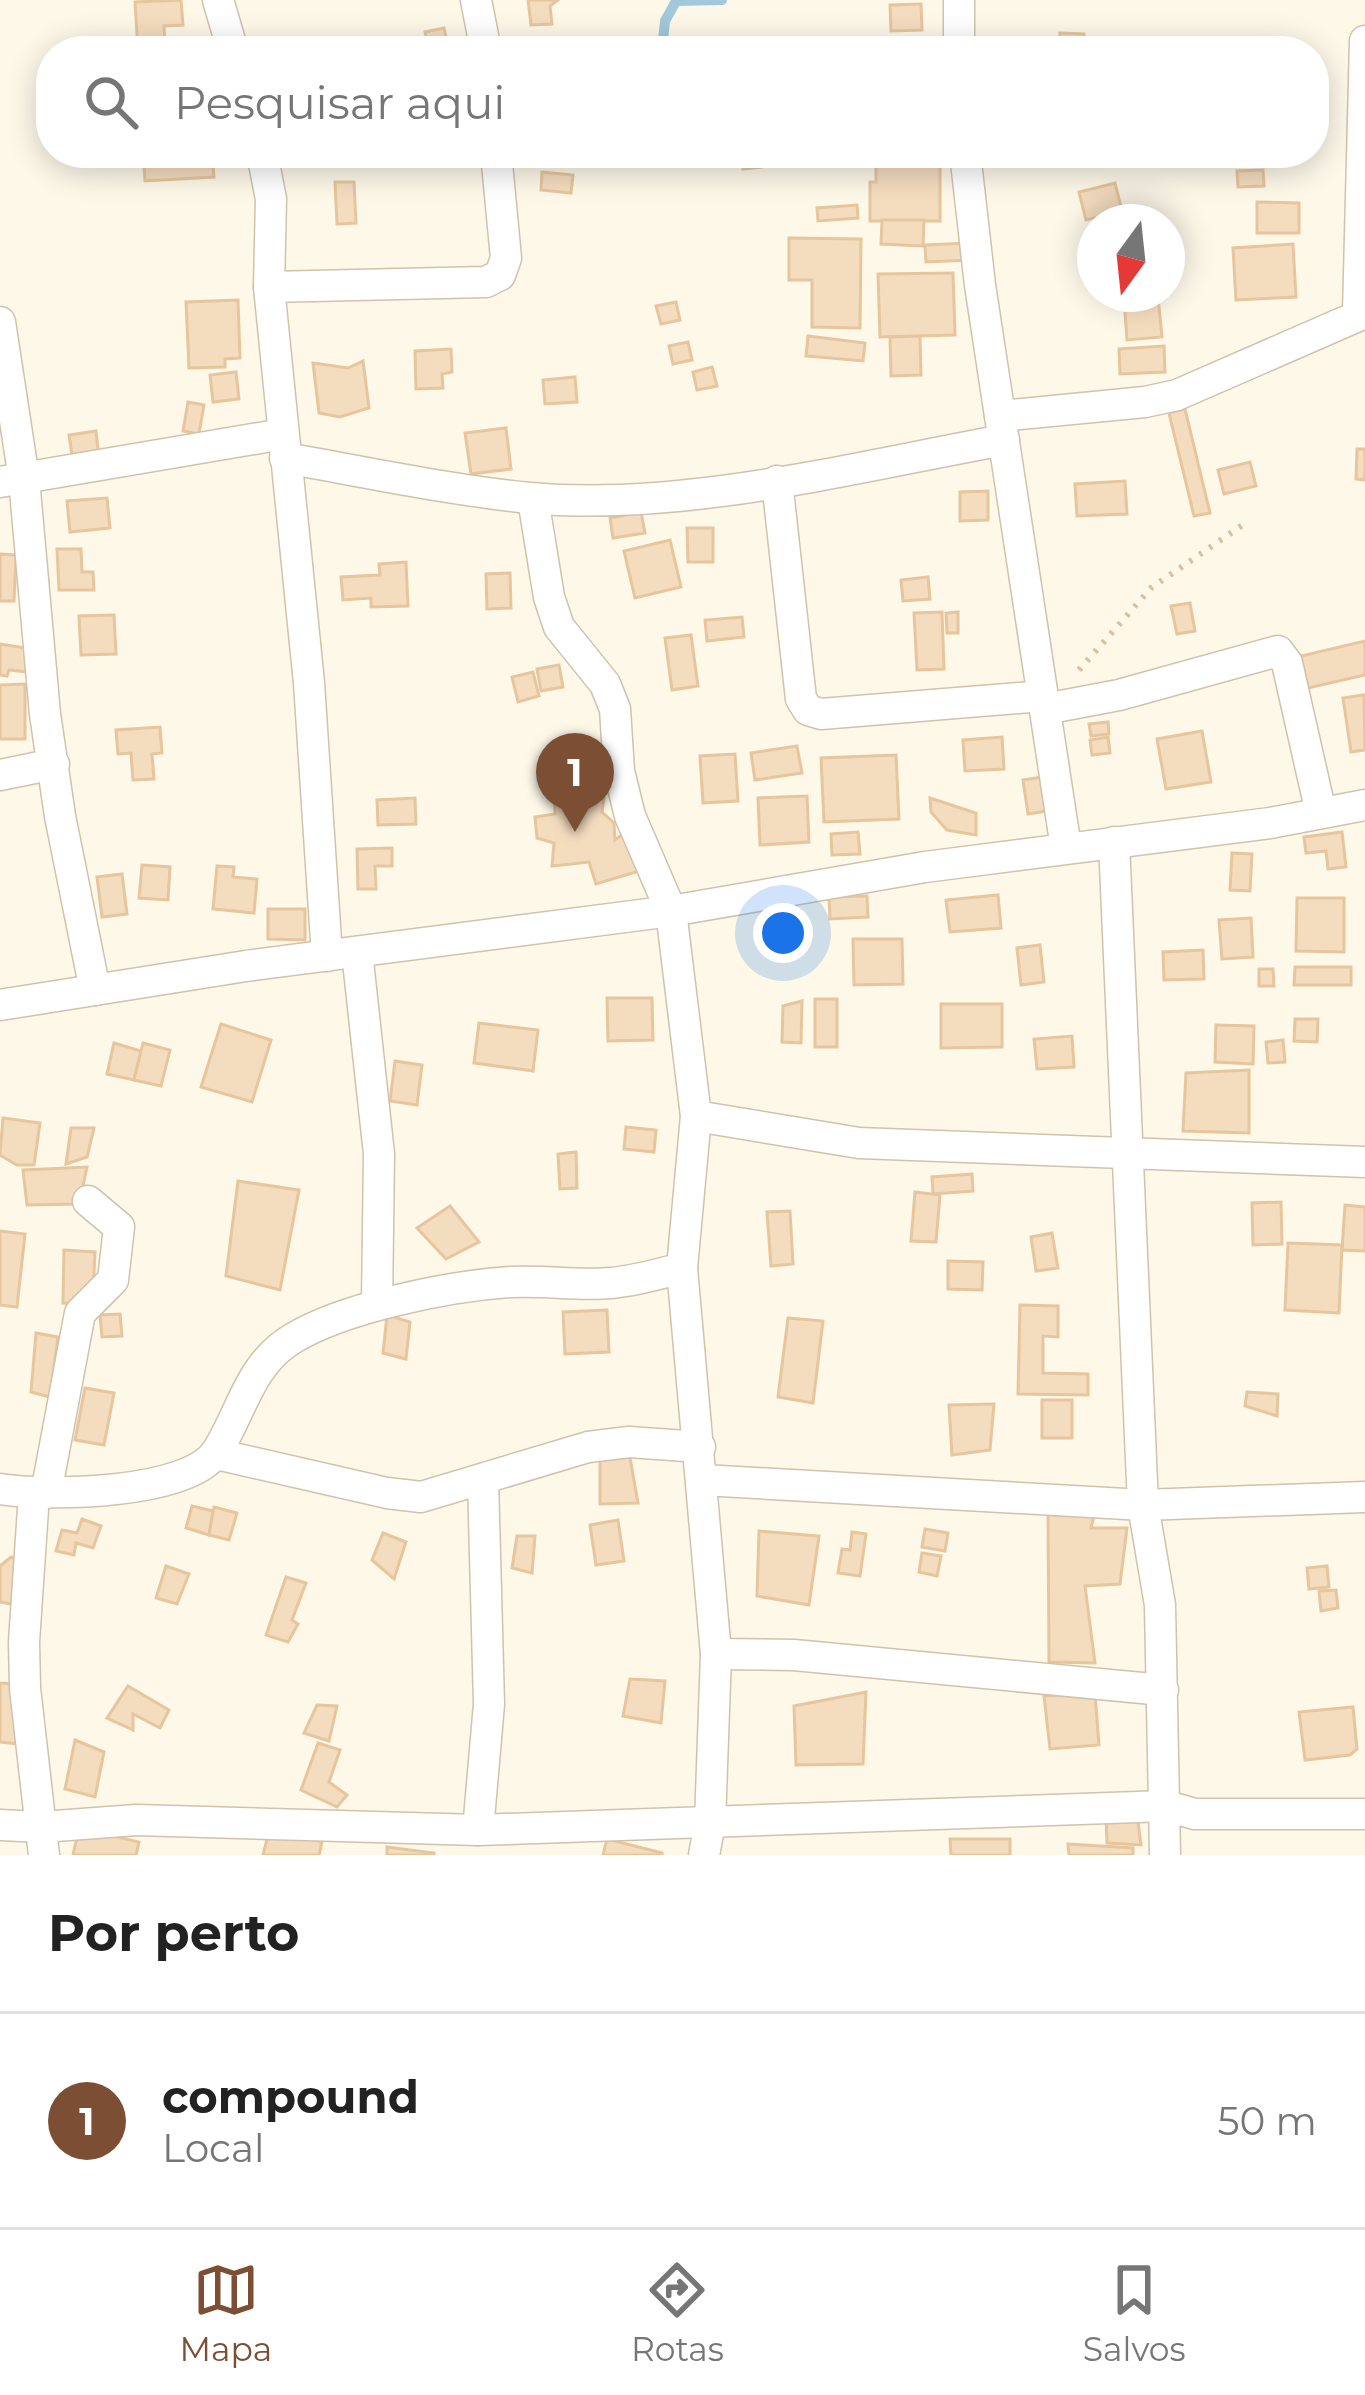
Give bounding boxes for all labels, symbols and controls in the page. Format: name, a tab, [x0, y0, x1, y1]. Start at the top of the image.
search box	[36, 36, 1329, 168]
icon: search	[78, 69, 144, 135]
text: Pesquisar aqui	[174, 75, 505, 130]
north arrow	[1077, 204, 1185, 312]
pin: 1	[536, 733, 614, 832]
your location	[753, 903, 813, 963]
text: Por perto	[48, 1902, 299, 1964]
text: compound	[162, 2069, 419, 2124]
text: 1	[79, 2097, 95, 2145]
text: 50 m	[1218, 2097, 1317, 2145]
text: Local	[162, 2124, 265, 2172]
tab: Mapa	[179, 2257, 272, 2369]
tab: Rotas	[631, 2257, 724, 2369]
tab: Salvos	[1083, 2257, 1186, 2369]

